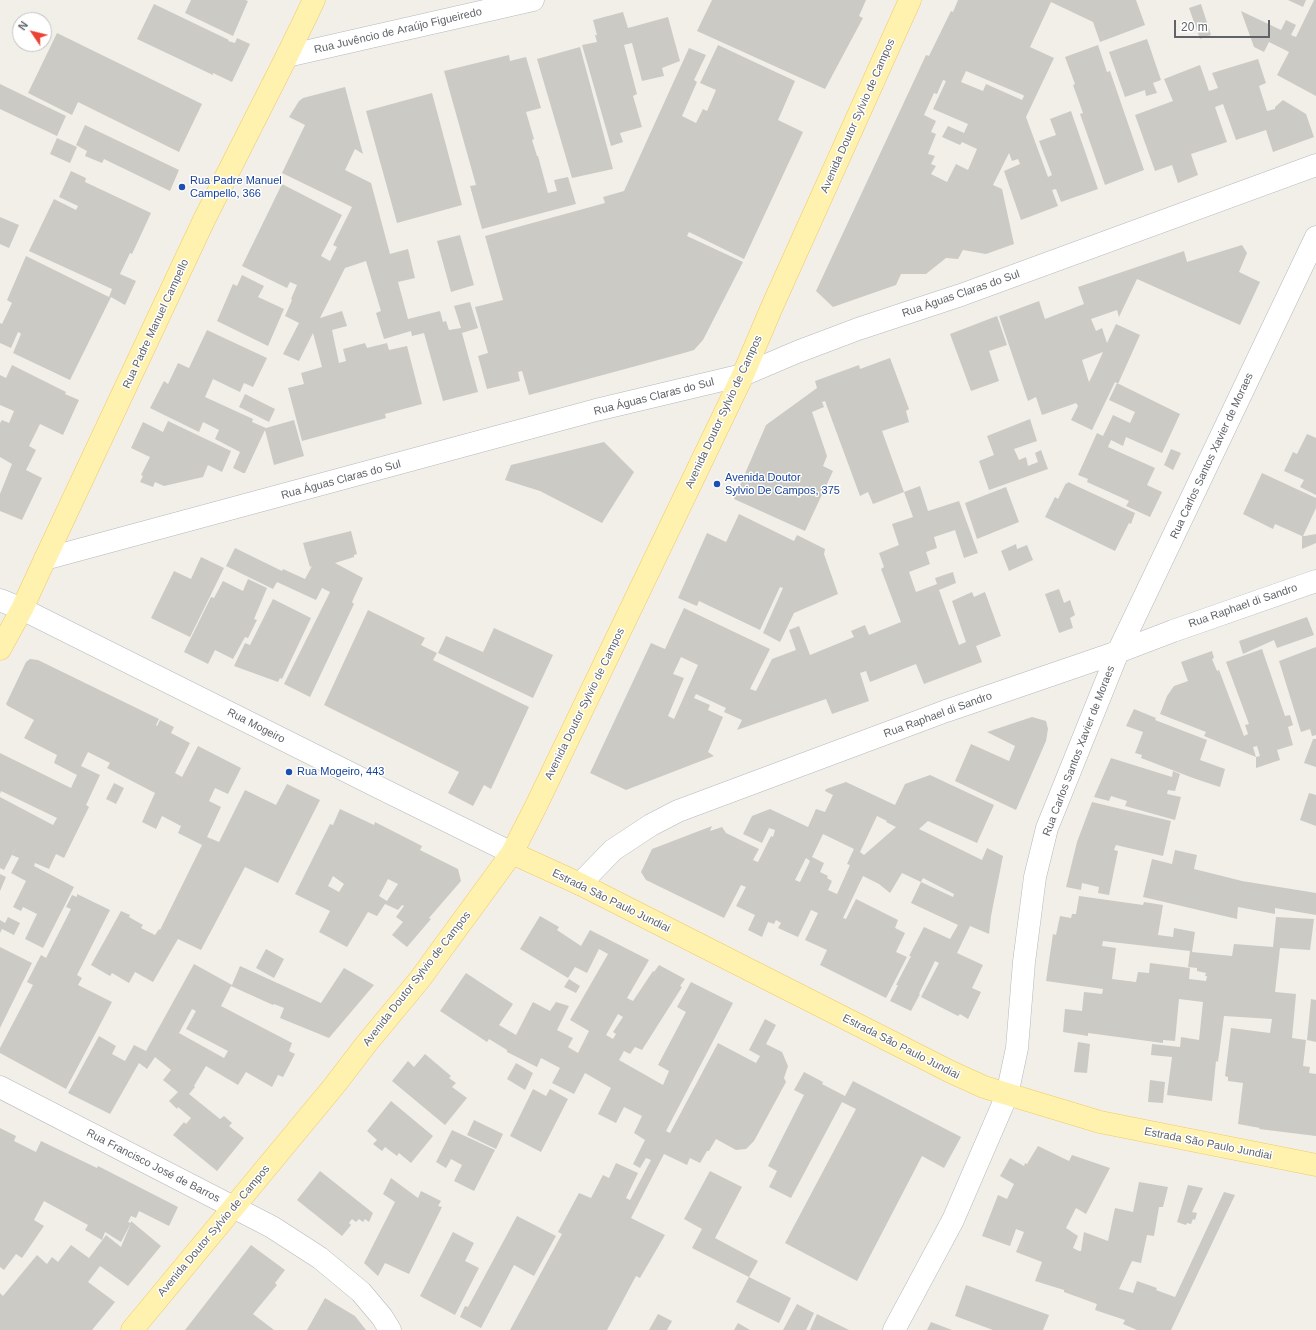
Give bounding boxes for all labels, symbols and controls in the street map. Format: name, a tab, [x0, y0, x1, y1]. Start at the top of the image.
street label: Rua Juvêncio de Araújo Figueiredo	[313, 5, 483, 57]
north arrow	[12, 12, 52, 52]
scale bar	[1176, 12, 1272, 38]
text: N	[16, 19, 30, 32]
text: 20 m	[1181, 20, 1208, 34]
street label: Avenida Doutor Sylvio de Campos	[818, 37, 898, 195]
place label: Rua Padre Manuel Campello, 366	[190, 174, 282, 200]
marker: Rua Padre Manuel Campello, 366	[177, 182, 187, 192]
street label: Rua Padre Manuel Campello	[120, 257, 192, 391]
street label: Rua Águas Claras do Sul	[900, 268, 1022, 320]
street label: Avenida Doutor Sylvio de Campos	[683, 333, 765, 491]
street label: Rua Carlos Santos Xavier de Moraes	[1168, 371, 1256, 541]
street label: Rua Águas Claras do Sul	[592, 376, 716, 418]
street label: Rua Águas Claras do Sul	[280, 458, 402, 502]
place label: Avenida Doutor Sylvio De Campos, 375	[725, 471, 840, 497]
marker: Avenida Doutor Sylvio De Campos, 375	[712, 479, 722, 489]
street label: Rua Raphael di Sandro	[1187, 581, 1299, 631]
street label: Avenida Doutor Sylvio de Campos	[542, 626, 628, 782]
street label: Rua Carlos Santos Xavier de Moraes	[1040, 664, 1118, 838]
street label: Rua Raphael di Sandro	[882, 689, 994, 741]
street label: Rua Mogeiro	[225, 706, 287, 746]
place label: Rua Mogeiro, 443	[297, 765, 384, 779]
marker: Rua Mogeiro, 443	[284, 767, 294, 777]
street label: Estrada São Paulo Jundiai	[550, 867, 672, 935]
street label: Avenida Doutor Sylvio de Campos	[360, 909, 474, 1049]
street label: Estrada São Paulo Jundiai	[840, 1012, 962, 1082]
street label: Estrada São Paulo Jundiai	[1143, 1125, 1273, 1163]
street label: Rua Francisco José de Barros	[84, 1127, 222, 1205]
street label: Avenida Doutor Sylvio de Campos	[155, 1163, 273, 1299]

